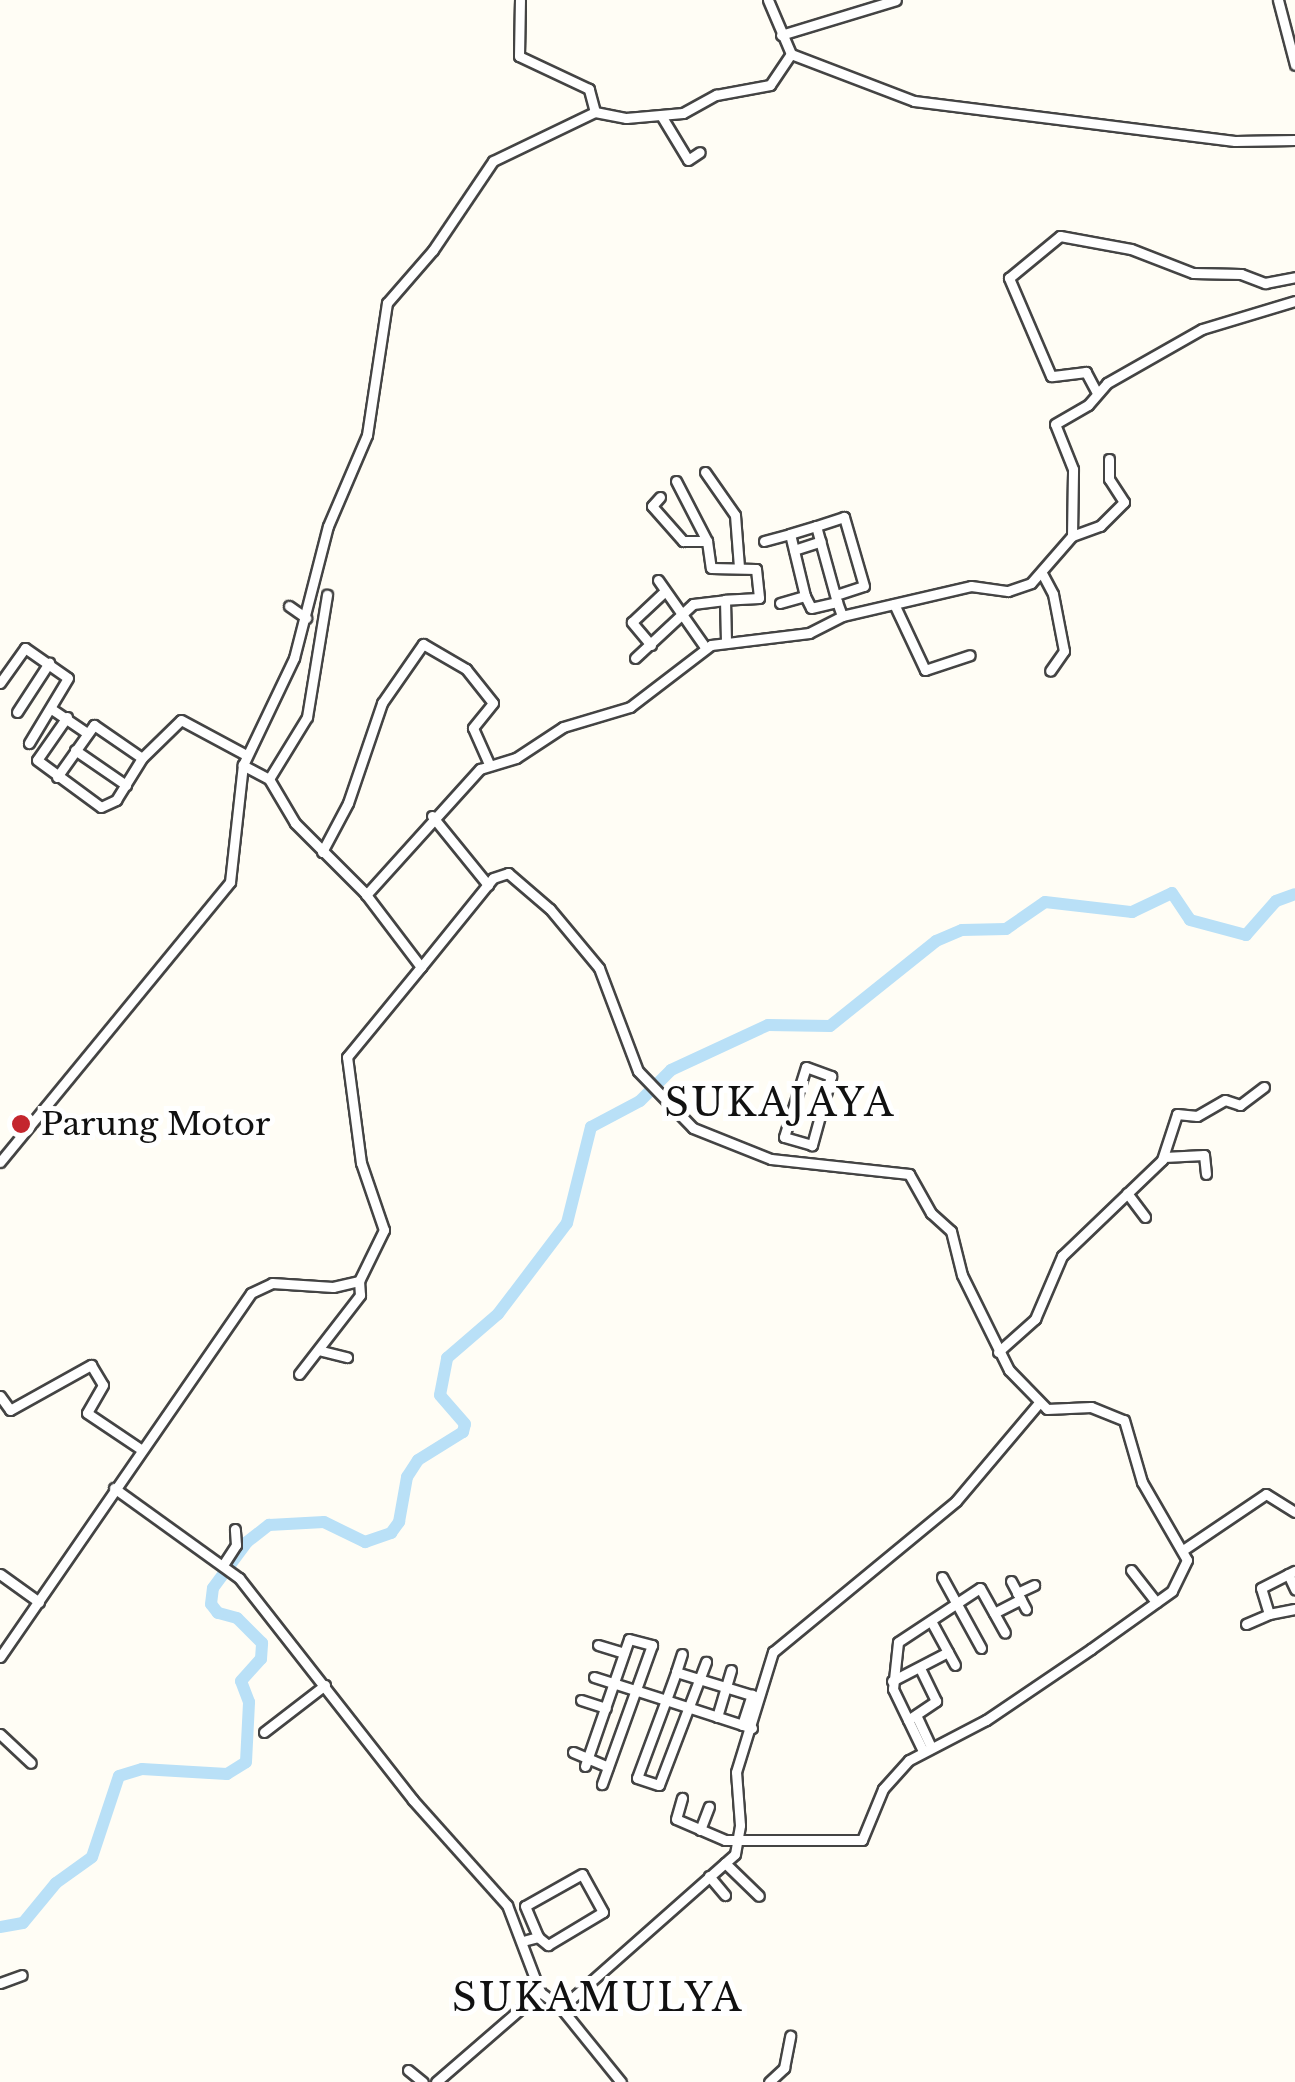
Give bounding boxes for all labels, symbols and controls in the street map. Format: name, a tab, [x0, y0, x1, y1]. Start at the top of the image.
district label: SUKAJAYA	[664, 1080, 896, 1126]
place label: Parung Motor	[41, 1105, 271, 1143]
marker: Parung Motor	[10, 1113, 32, 1135]
district label: SUKAMULYA	[452, 1975, 744, 2021]

